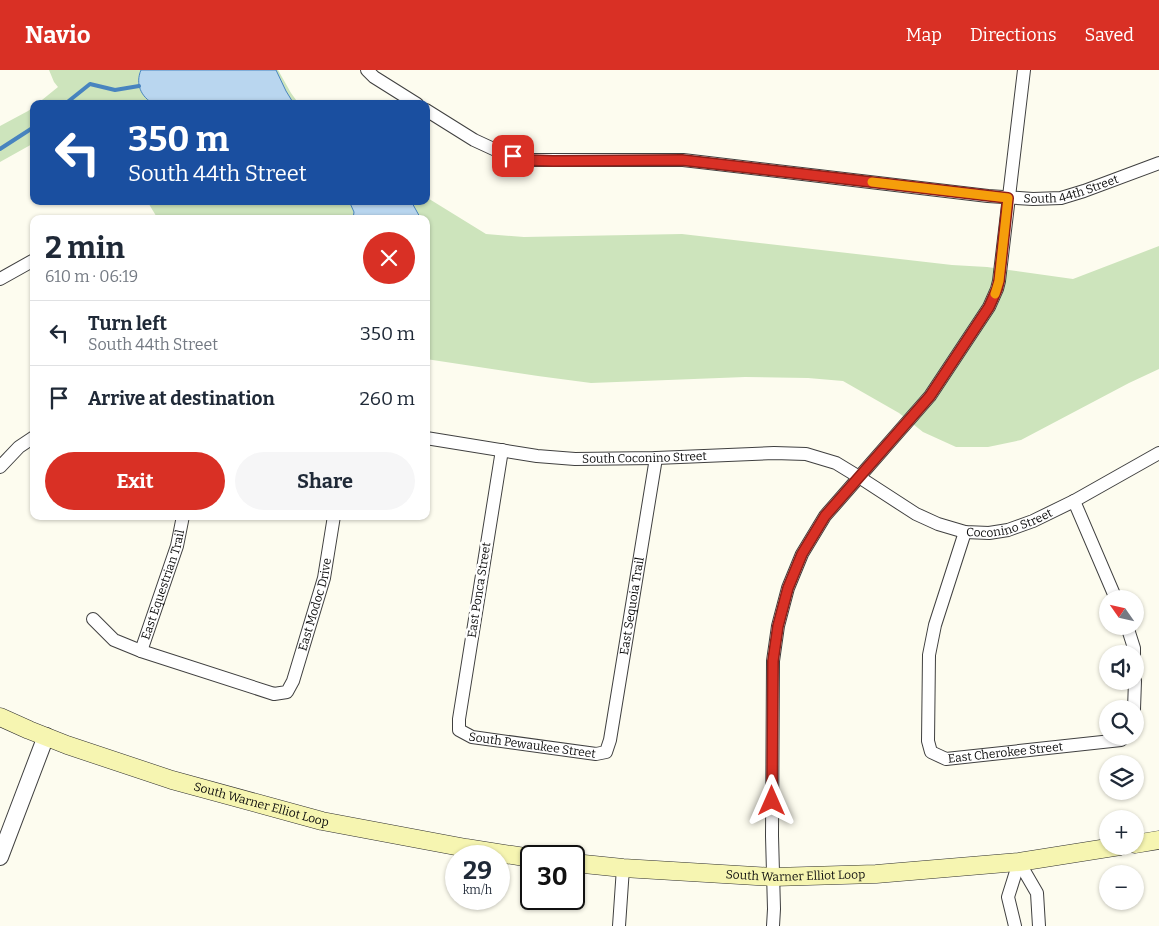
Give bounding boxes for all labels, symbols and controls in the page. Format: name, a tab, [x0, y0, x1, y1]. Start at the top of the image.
text: Navio	[25, 21, 91, 49]
text: Map	[906, 24, 942, 46]
text: Directions	[970, 24, 1057, 46]
text: Saved	[1085, 24, 1134, 46]
text: 350 m	[128, 118, 229, 160]
icon: left	[45, 120, 110, 185]
pin	[492, 135, 534, 177]
icon: arrive	[499, 142, 527, 170]
text: South 44th Street	[128, 160, 307, 187]
street label: South 44th Street	[1023, 172, 1121, 206]
text: 2 min	[45, 230, 125, 266]
button: close	[363, 232, 415, 284]
text: 610 m · 06:19	[45, 267, 138, 286]
text: Turn left	[88, 312, 167, 335]
icon: left	[45, 319, 73, 347]
text: 350 m	[360, 322, 415, 345]
text: South 44th Street	[88, 335, 218, 354]
icon: arrive	[45, 384, 73, 412]
text: Arrive at destination	[88, 387, 275, 410]
text: 260 m	[359, 387, 415, 410]
street label: South Coconino Street	[582, 449, 708, 466]
button: Exit	[45, 452, 225, 510]
button: Share	[235, 452, 415, 510]
street label: Coconino Street	[966, 505, 1055, 540]
street label: East Equestrian Trail	[138, 528, 187, 642]
street label: East Ponca Street	[465, 541, 494, 639]
street label: East Sequoia Trail	[617, 555, 647, 656]
street label: East Modoc Drive	[295, 557, 334, 653]
north arrow	[1099, 590, 1144, 635]
map controls	[1099, 590, 1144, 910]
button: sound	[1099, 645, 1144, 690]
button: search	[1099, 700, 1144, 745]
street label: South Pewaukee Street	[468, 730, 597, 761]
street label: East Cherokee Street	[947, 739, 1064, 766]
button: layers	[1099, 755, 1144, 800]
position arrow	[745, 774, 797, 826]
street label: South Warner Elliot Loop	[192, 779, 330, 829]
button: +	[1099, 810, 1144, 855]
speed limit sign: 30	[520, 845, 585, 910]
text: 29	[463, 856, 492, 886]
button: −	[1099, 865, 1144, 910]
street label: South Warner Elliot Loop	[725, 867, 865, 884]
text: km/h	[463, 883, 492, 897]

